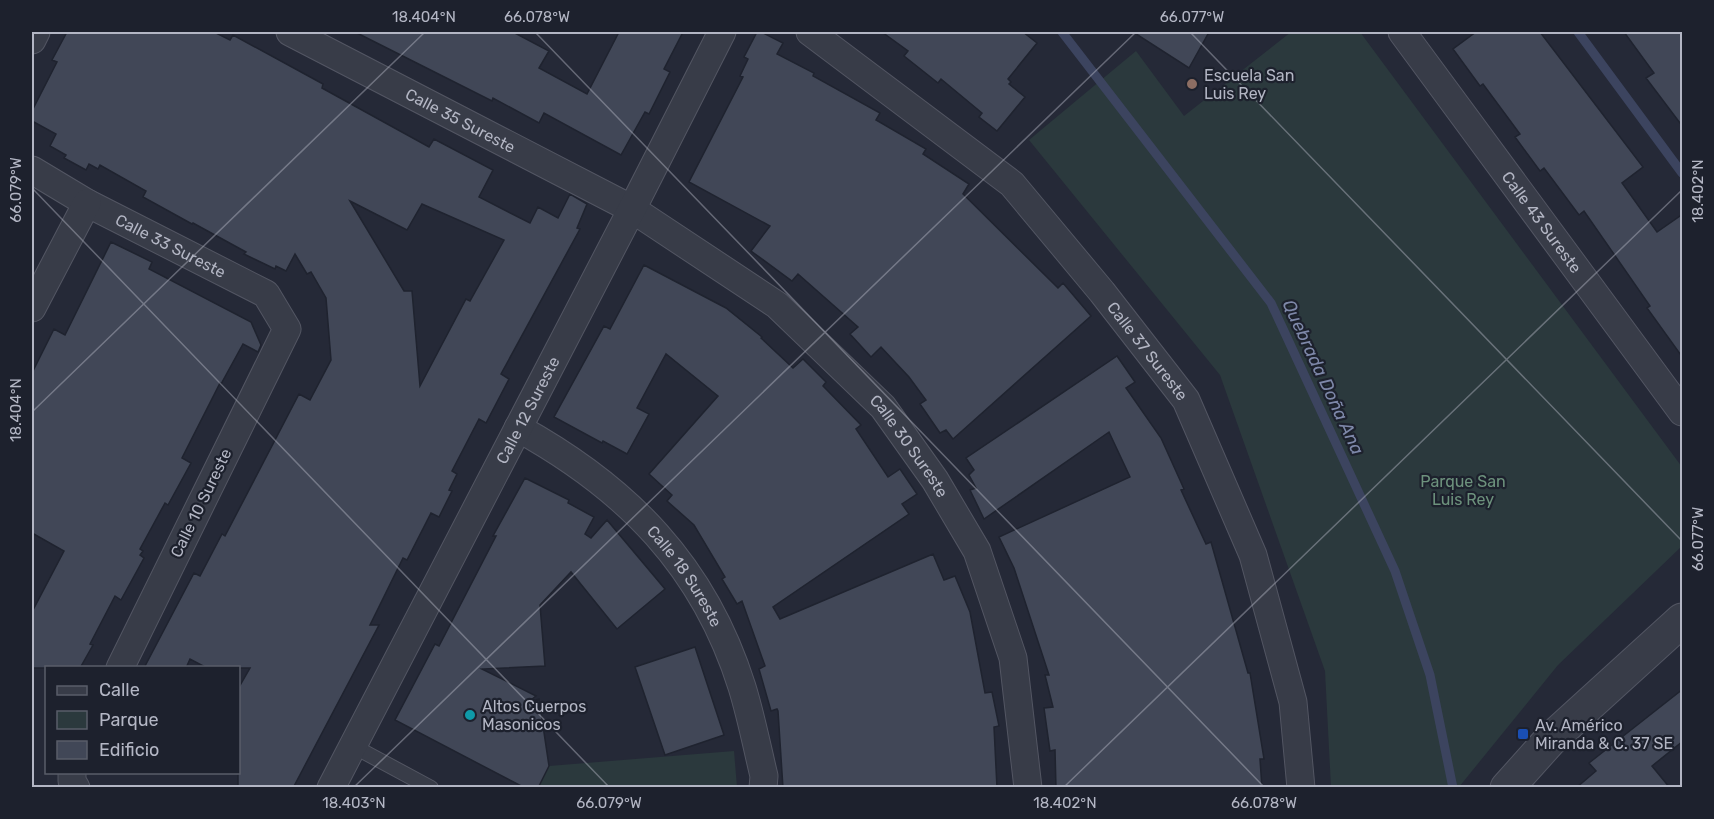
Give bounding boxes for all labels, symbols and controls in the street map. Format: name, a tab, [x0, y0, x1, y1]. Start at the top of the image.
text: 18.404°N	[392, 8, 456, 26]
text: 66.078°W	[504, 8, 570, 26]
text: 66.077°W	[1160, 8, 1224, 26]
place label: Escuela San Luis Rey	[1204, 66, 1294, 103]
marker: Escuela San Luis Rey	[1185, 77, 1199, 91]
street label: Calle 35 Sureste	[402, 84, 519, 157]
text: 66.079°W	[7, 157, 25, 223]
text: 18.402°N	[1689, 159, 1707, 223]
street label: Calle 43 Sureste	[1498, 167, 1586, 277]
street label: Calle 33 Sureste	[112, 210, 229, 281]
water label: Quebrada Doña Ana	[1277, 296, 1369, 459]
street label: Calle 37 Sureste	[1104, 298, 1192, 404]
street label: Calle 12 Sureste	[492, 353, 563, 467]
text: 18.404°N	[7, 378, 25, 442]
street label: Calle 30 Sureste	[866, 390, 952, 501]
street label: Calle 10 Sureste	[166, 445, 236, 561]
park label: Parque San Luis Rey	[1420, 472, 1506, 509]
text: 66.077°W	[1689, 507, 1707, 571]
street label: Calle 18 Sureste	[643, 521, 726, 630]
legend	[45, 666, 240, 774]
text: Calle	[99, 679, 140, 701]
place label: Altos Cuerpos Masonicos	[482, 697, 586, 734]
marker: Altos Cuerpos Masonicos	[463, 708, 477, 722]
text: Parque	[99, 709, 159, 731]
place label: Av. Américo Miranda & C. 37 SE	[1535, 716, 1673, 753]
marker: Av. Américo Miranda & C. 37 SE	[1516, 727, 1530, 741]
text: Edificio	[99, 739, 159, 761]
text: 18.403°N	[322, 794, 386, 812]
text: 66.079°W	[576, 794, 642, 812]
text: 18.402°N	[1033, 794, 1097, 812]
text: 66.078°W	[1231, 794, 1297, 812]

